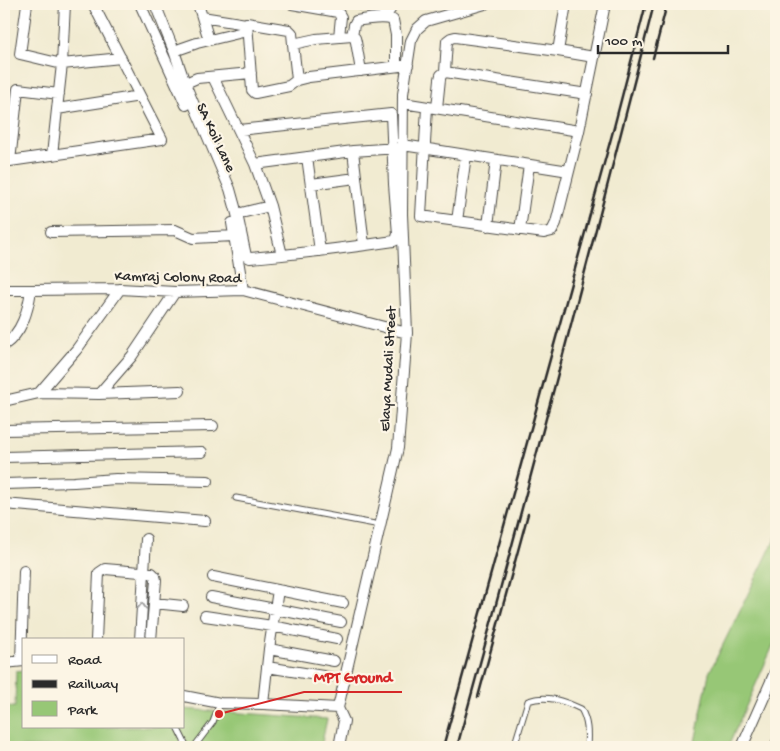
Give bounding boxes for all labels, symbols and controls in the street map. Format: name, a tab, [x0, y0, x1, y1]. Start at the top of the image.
scale bar	[598, 22, 728, 54]
text: 100 m	[604, 33, 643, 51]
street label: SA Koil Lane	[191, 100, 239, 176]
street label: Kamraj Colony Road	[115, 268, 243, 288]
street label: Elaya Mudali Street	[377, 304, 401, 432]
one-way arrow	[136, 602, 147, 610]
legend	[22, 638, 185, 728]
text: Road	[68, 652, 102, 670]
callout: MPT Ground	[304, 661, 402, 692]
text: MPT Ground	[314, 670, 394, 689]
text: Railway	[68, 676, 119, 694]
text: Park	[67, 702, 98, 720]

